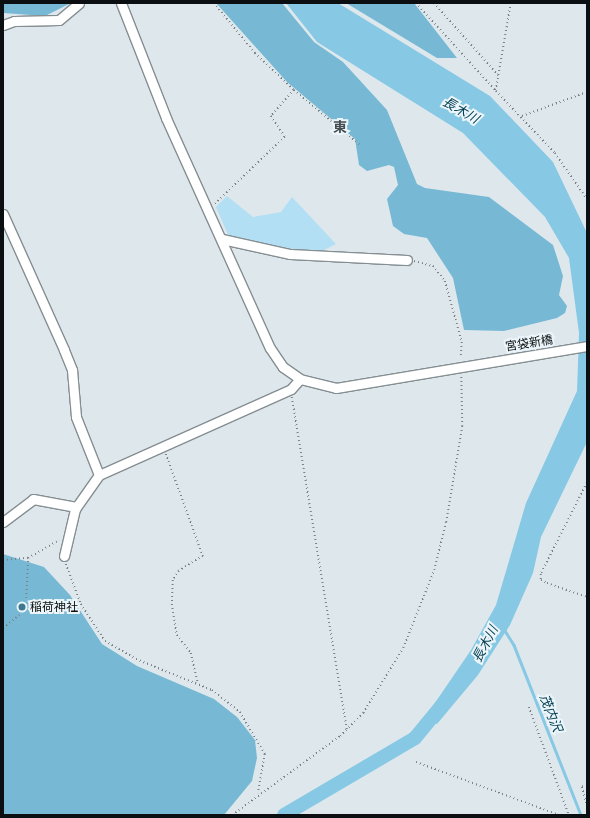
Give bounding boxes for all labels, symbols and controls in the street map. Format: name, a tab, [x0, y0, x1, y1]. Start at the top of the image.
water label: 長木川	[440, 93, 482, 127]
district label: 東	[333, 119, 347, 135]
street label: 宮袋新橋	[504, 332, 554, 354]
place label: 稲荷神社	[30, 600, 78, 614]
marker: 稲荷神社	[17, 602, 27, 612]
water label: 長木川	[469, 623, 501, 665]
water label: 茂内沢	[536, 692, 566, 734]

